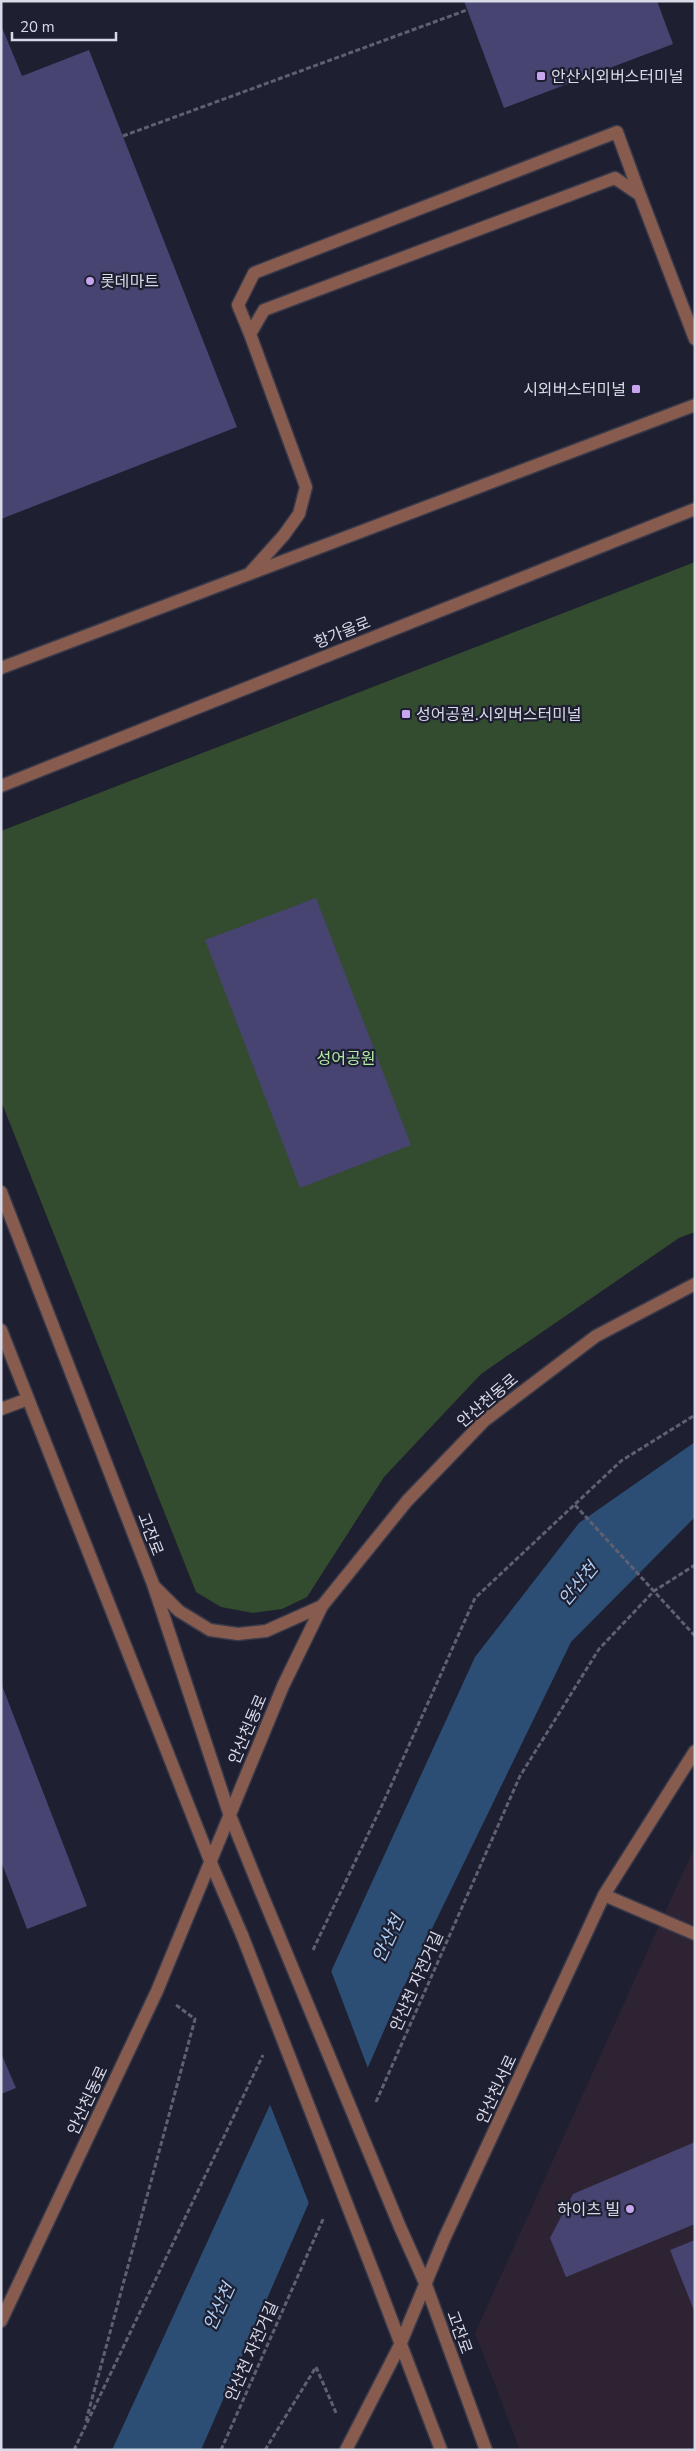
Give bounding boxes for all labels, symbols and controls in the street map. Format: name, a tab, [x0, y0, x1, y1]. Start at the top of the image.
scale bar	[12, 10, 116, 42]
text: 20 m	[20, 17, 55, 37]
place label: 안산시외버스터미널	[551, 66, 683, 88]
marker: 안산시외버스터미널	[535, 70, 547, 82]
place label: 롯데마트	[100, 271, 159, 293]
marker: 롯데마트	[84, 275, 96, 287]
place label: 시외버스터미널	[523, 379, 626, 401]
marker: 시외버스터미널	[630, 383, 642, 395]
street label: 항가울로	[311, 612, 374, 654]
place label: 성어공원.시외버스터미널	[416, 704, 582, 726]
marker: 성어공원.시외버스터미널	[400, 708, 412, 720]
park label: 성어공원	[317, 1048, 375, 1070]
street label: 안산천동로	[452, 1369, 523, 1433]
street label: 고잔로	[132, 1510, 168, 1559]
water label: 안산천	[553, 1555, 605, 1611]
street label: 안산천동로	[223, 1691, 273, 1768]
water label: 안산천	[367, 1909, 410, 1967]
street label: 안산천 자전거길	[385, 1928, 449, 2035]
street label: 안산천서로	[471, 2051, 523, 2127]
street label: 안산천동로	[62, 2062, 114, 2138]
place label: 하이츠 빌	[557, 2199, 620, 2221]
marker: 하이츠 빌	[624, 2203, 636, 2215]
water label: 안산천	[198, 2277, 241, 2335]
street label: 안산천 자전거길	[220, 2298, 284, 2405]
street label: 고잔로	[441, 2308, 477, 2357]

